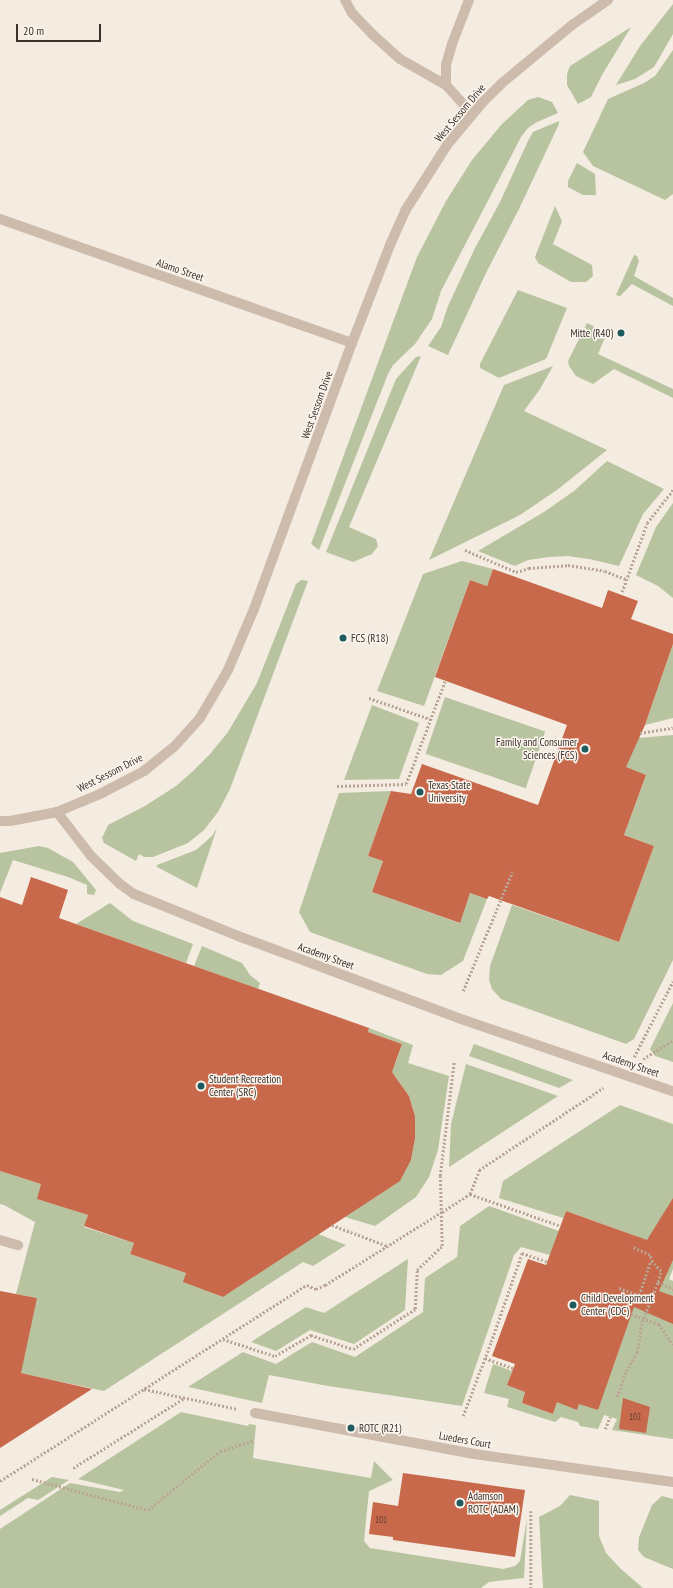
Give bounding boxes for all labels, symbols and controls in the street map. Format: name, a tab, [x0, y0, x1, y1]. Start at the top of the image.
scale bar	[18, 16, 103, 42]
text: 20 m	[23, 23, 44, 38]
street label: West Sessom Drive	[432, 81, 488, 145]
street label: Alamo Street	[155, 256, 205, 284]
place label: Mitte (R40)	[570, 326, 613, 340]
marker: Mitte (R40)	[616, 328, 626, 338]
street label: West Sessom Drive	[299, 369, 335, 441]
place label: FCS (R18)	[351, 631, 388, 645]
marker: FCS (R18)	[338, 633, 348, 643]
place label: Family and Consumer Sciences (FCS)	[496, 736, 577, 762]
marker: Family and Consumer Sciences (FCS)	[580, 744, 590, 754]
street label: West Sessom Drive	[75, 751, 145, 795]
place label: Texas State University	[428, 779, 471, 805]
marker: Texas State University	[415, 787, 425, 797]
street label: Academy Street	[296, 940, 356, 972]
street label: Academy Street	[601, 1048, 661, 1080]
place label: Student Recreation Center (SRC)	[209, 1073, 281, 1099]
marker: Student Recreation Center (SRC)	[196, 1081, 206, 1091]
place label: Child Development Center (CDC)	[581, 1292, 654, 1318]
marker: Child Development Center (CDC)	[568, 1300, 578, 1310]
house number: 102	[629, 1412, 641, 1422]
place label: ROTC (R21)	[359, 1421, 402, 1435]
marker: ROTC (R21)	[346, 1423, 356, 1433]
street label: Lueders Court	[438, 1429, 492, 1451]
place label: Adamson ROTC (ADAM)	[468, 1490, 519, 1516]
marker: Adamson ROTC (ADAM)	[455, 1498, 465, 1508]
house number: 101	[375, 1515, 387, 1525]

